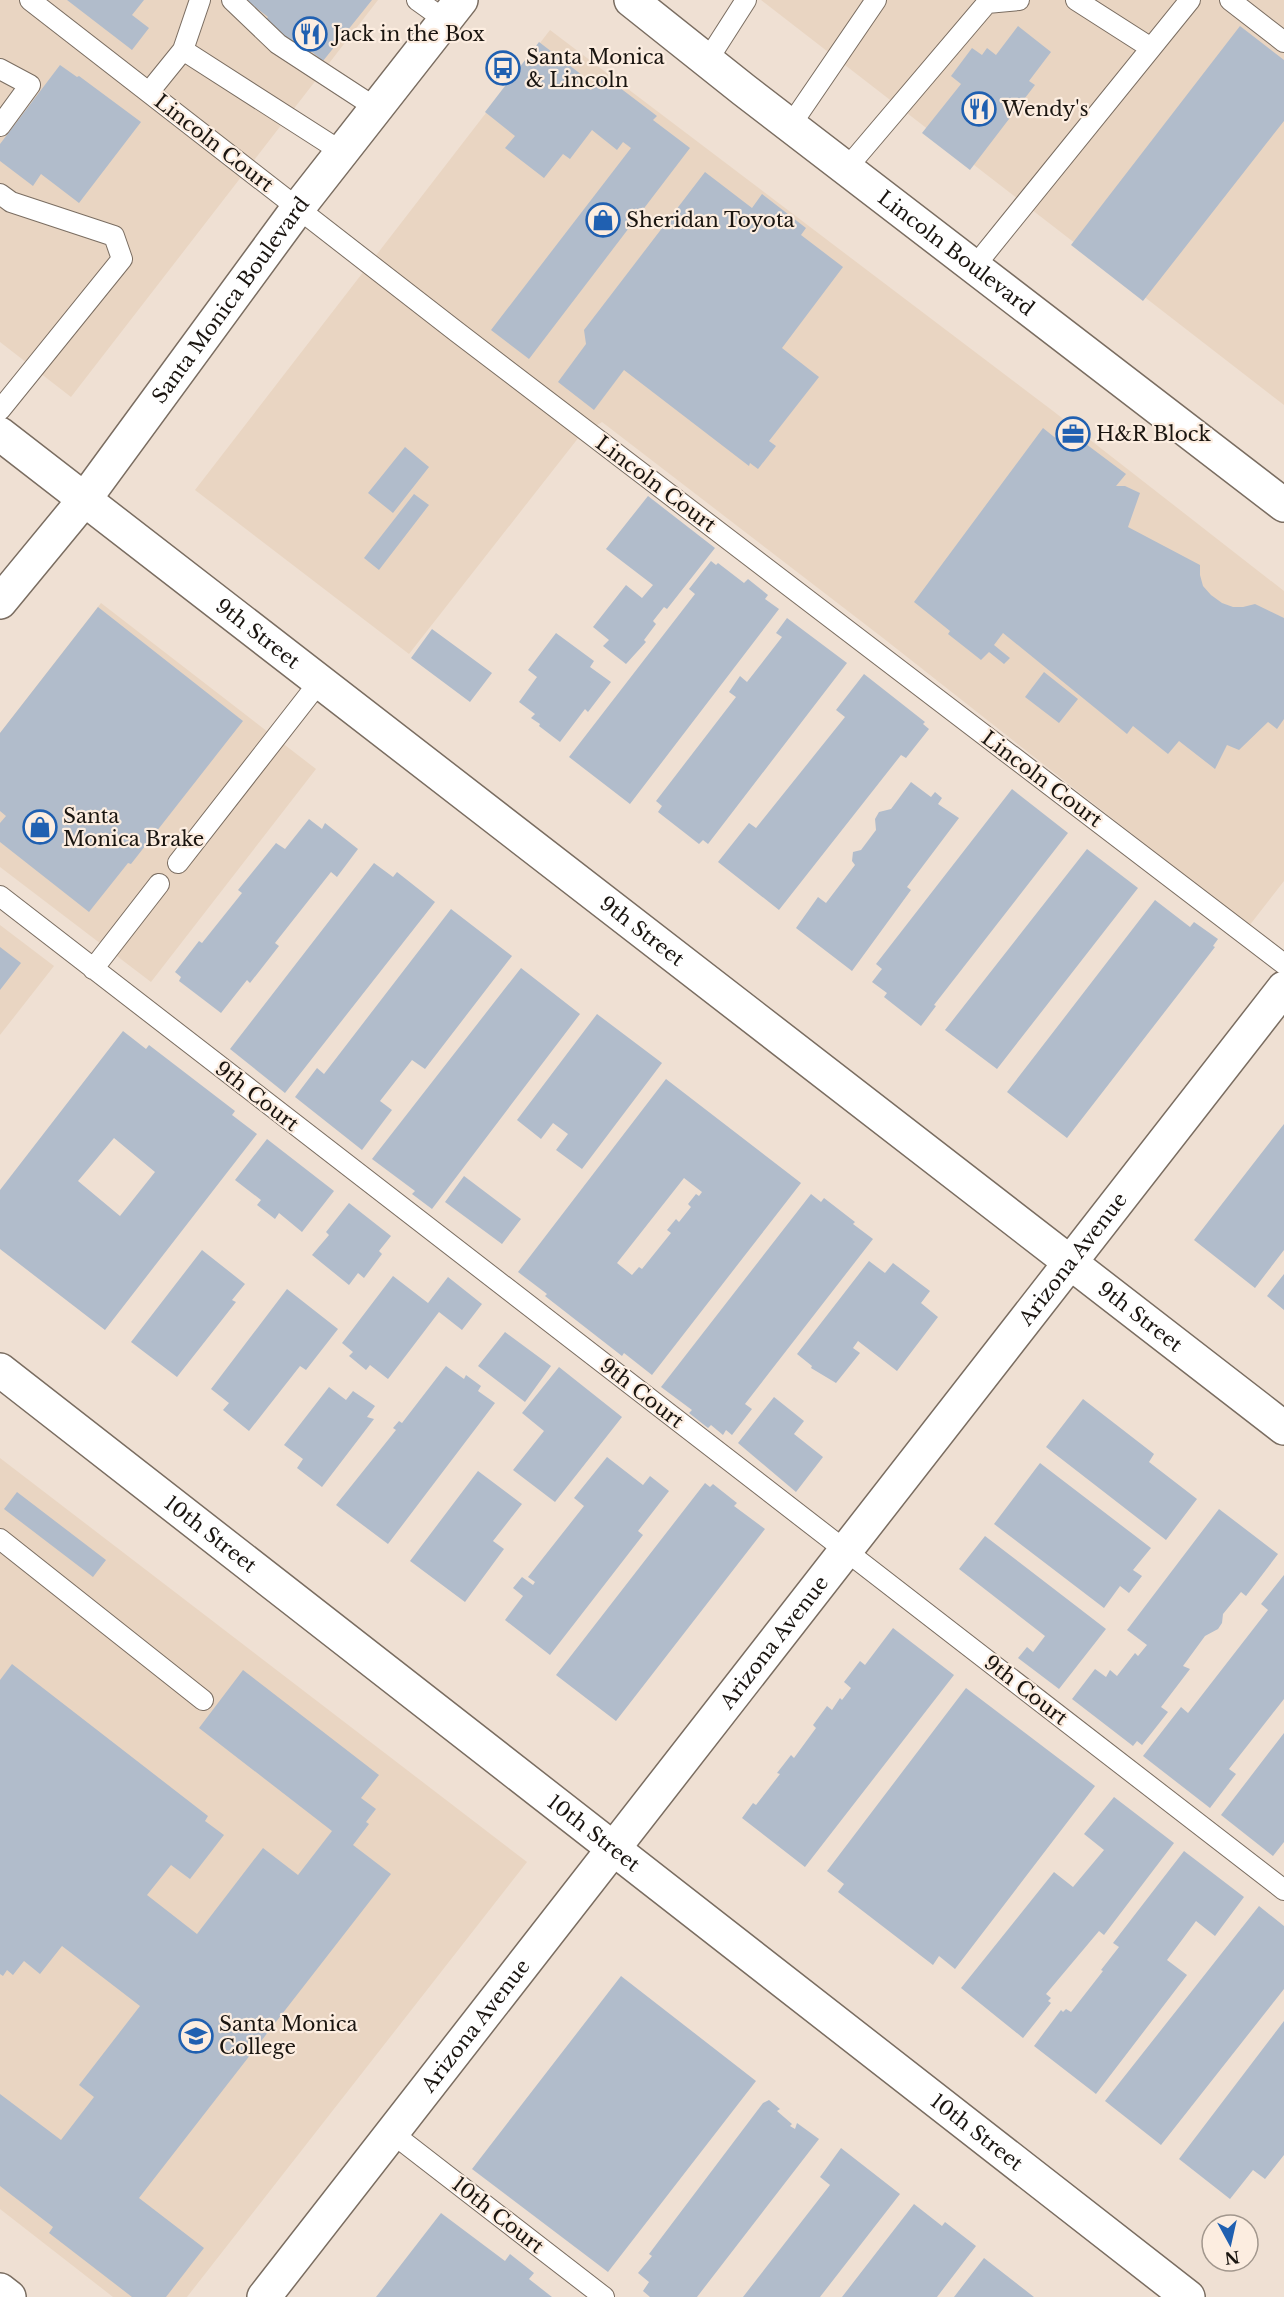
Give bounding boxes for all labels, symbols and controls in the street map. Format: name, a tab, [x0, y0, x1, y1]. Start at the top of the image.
restaurant icon: Jack in the Box	[292, 16, 328, 52]
place label: Jack in the Box	[330, 22, 485, 46]
place label: Santa Monica & Lincoln	[526, 45, 666, 92]
bus stop icon: Santa Monica & Lincoln	[485, 50, 521, 86]
street label: Lincoln Court	[150, 89, 279, 197]
restaurant icon: Wendy's	[961, 91, 997, 127]
place label: Wendy's	[1001, 97, 1088, 121]
street label: Lincoln Boulevard	[873, 185, 1039, 321]
street label: Santa Monica Boulevard	[147, 192, 314, 408]
shop icon: Sheridan Toyota	[585, 202, 621, 238]
place label: Sheridan Toyota	[626, 208, 795, 232]
office icon: H&R Block	[1055, 416, 1091, 452]
place label: H&R Block	[1096, 422, 1212, 446]
street label: Lincoln Court	[591, 431, 721, 537]
street label: 9th Street	[211, 593, 305, 674]
street label: Lincoln Court	[977, 726, 1107, 832]
place label: Santa Monica Brake	[63, 804, 204, 851]
shop icon: Santa Monica Brake	[22, 809, 58, 845]
street label: 9th Street	[595, 891, 689, 971]
street label: 9th Court	[210, 1056, 304, 1136]
street label: Arizona Avenue	[1013, 1188, 1132, 1331]
street label: 9th Street	[1093, 1277, 1188, 1357]
street label: 9th Court	[595, 1353, 689, 1433]
street label: 10th Street	[160, 1491, 262, 1578]
street label: Arizona Avenue	[714, 1571, 833, 1714]
street label: 9th Court	[979, 1650, 1073, 1730]
street label: 10th Street	[543, 1790, 645, 1877]
street label: Arizona Avenue	[416, 1954, 535, 2098]
place label: Santa Monica College	[219, 2012, 359, 2059]
school or university icon: Santa Monica College	[178, 2018, 214, 2054]
street label: 10th Street	[926, 2089, 1028, 2176]
street label: 10th Court	[447, 2172, 549, 2259]
north arrow	[1200, 2213, 1260, 2273]
text: N	[1223, 2247, 1241, 2269]

